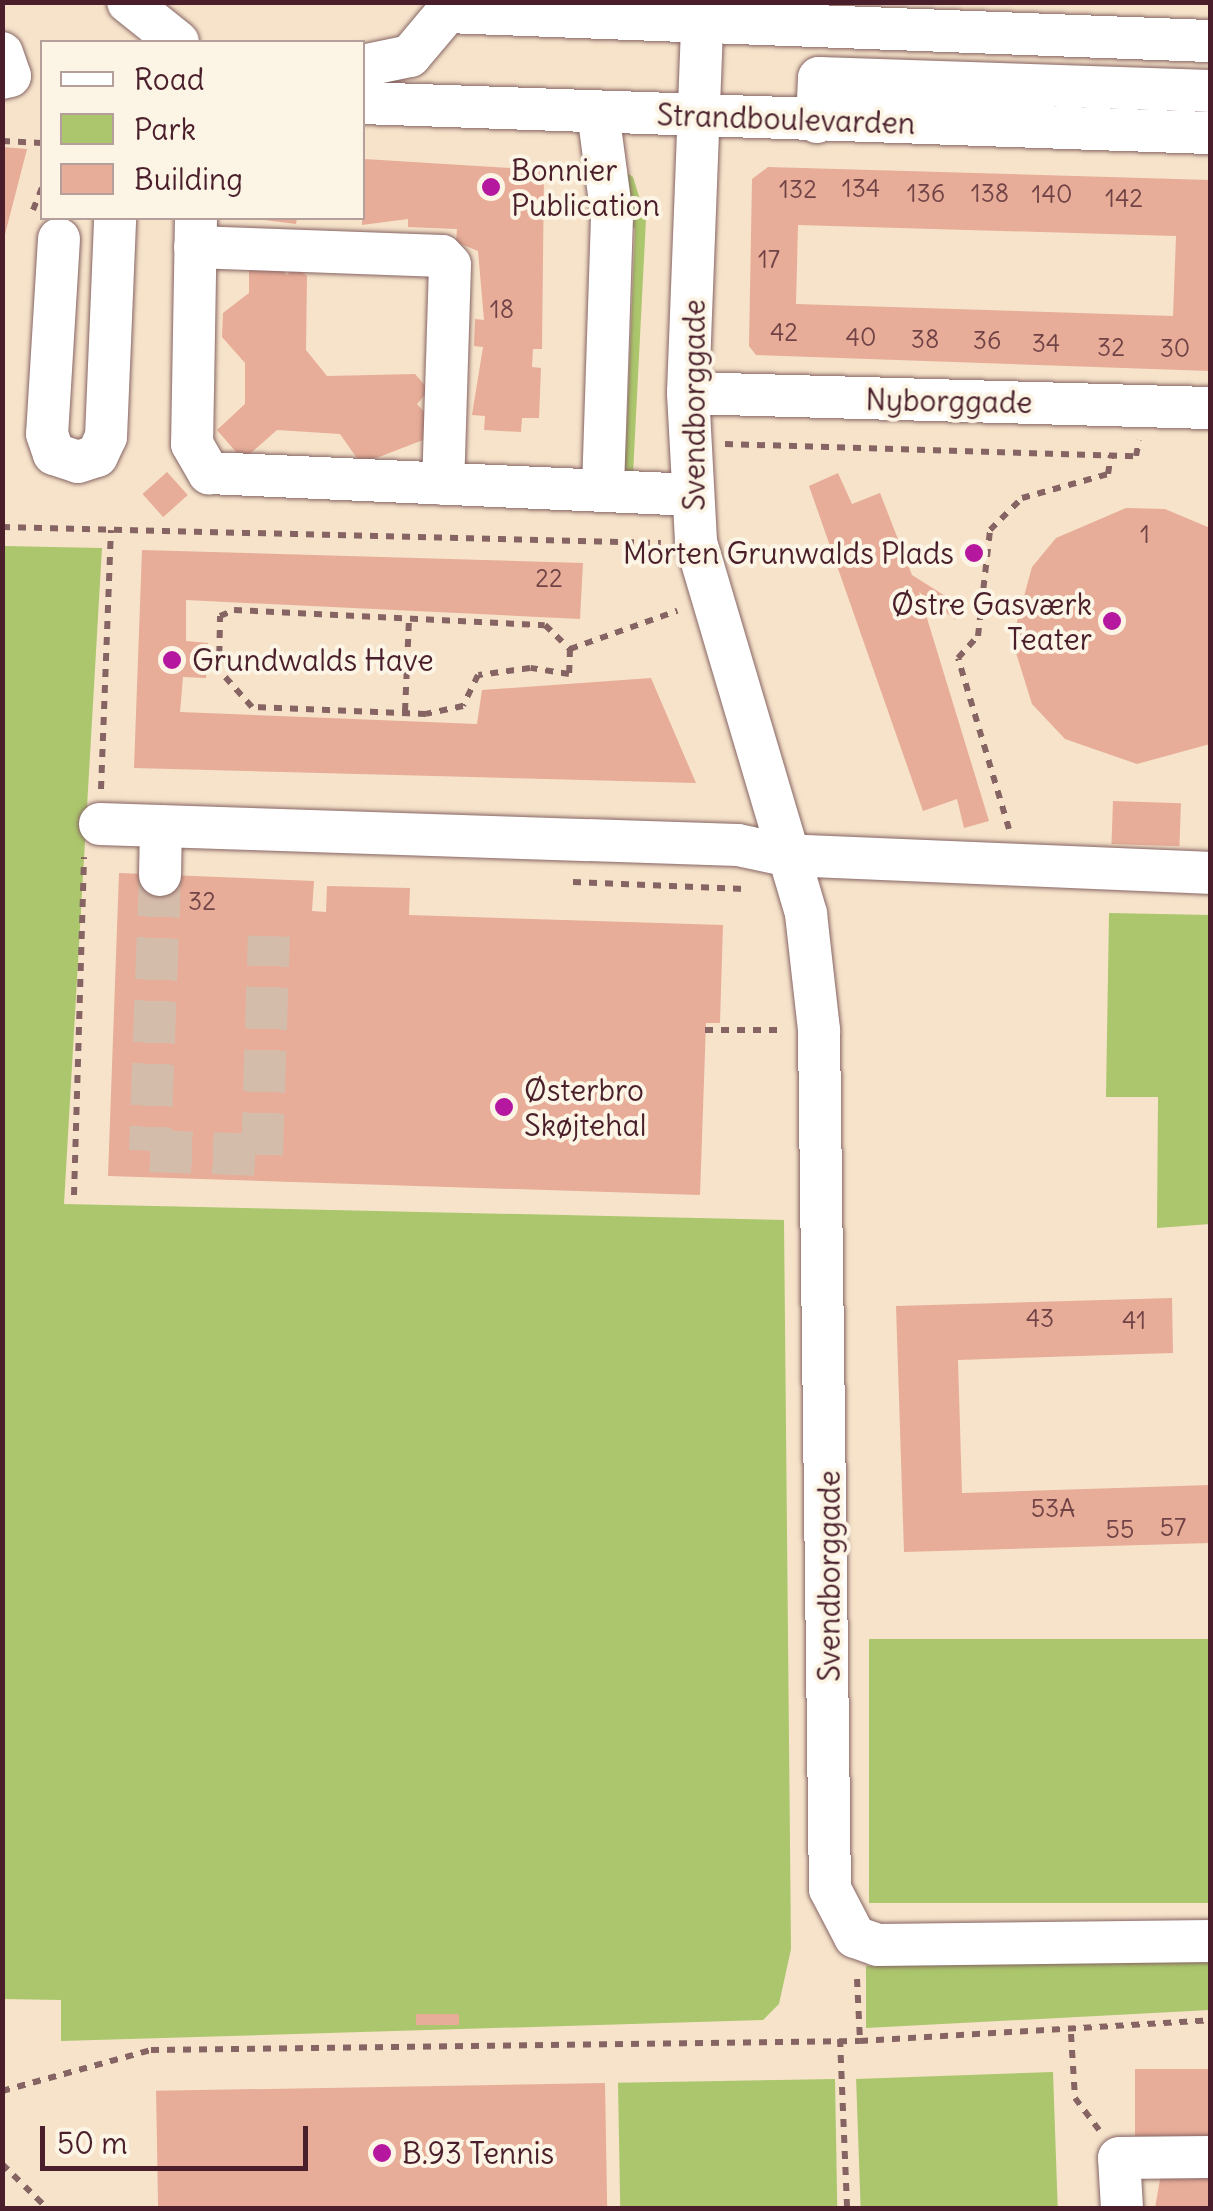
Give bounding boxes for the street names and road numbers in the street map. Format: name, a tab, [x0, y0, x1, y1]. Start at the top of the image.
street label: Strandboulevarden	[656, 96, 916, 142]
street label: Svendborggade	[676, 299, 712, 511]
street label: Nyborggade	[865, 382, 1033, 420]
street label: Svendborggade	[811, 1470, 847, 1682]

